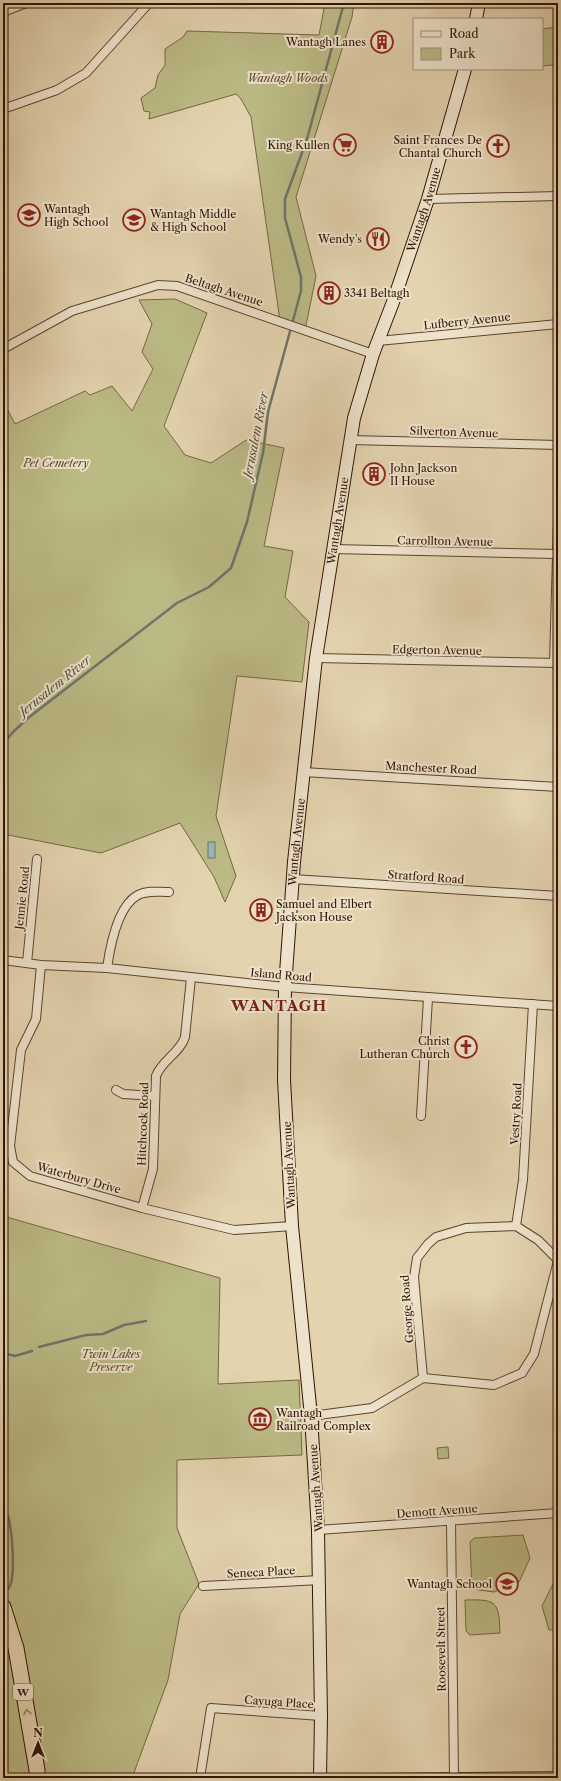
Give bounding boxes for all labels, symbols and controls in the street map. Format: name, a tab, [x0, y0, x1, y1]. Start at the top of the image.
legend	[413, 18, 543, 70]
text: Road	[449, 26, 479, 41]
building icon: Wantagh Lanes	[369, 29, 395, 55]
place label: Wantagh Lanes	[285, 35, 366, 49]
text: Park	[449, 46, 476, 61]
park label: Wantagh Woods	[247, 71, 329, 85]
supermarket icon: King Kullen	[332, 132, 358, 158]
place label: Saint Frances De Chantal Church	[393, 133, 482, 160]
church icon: Saint Frances De Chantal Church	[485, 133, 511, 159]
place label: King Kullen	[268, 138, 330, 152]
street label: Wantagh Avenue	[403, 166, 444, 254]
school or university icon: Wantagh High School	[16, 202, 42, 228]
place label: Wantagh High School	[43, 202, 109, 229]
school or university icon: Wantagh Middle & High School	[121, 207, 147, 233]
place label: Wantagh Middle & High School	[149, 207, 236, 234]
restaurant icon: Wendy's	[365, 226, 391, 252]
place label: Wendy's	[317, 232, 362, 246]
street label: Beltagh Avenue	[183, 271, 265, 309]
building icon: 3341 Beltagh	[316, 280, 342, 306]
place label: 3341 Beltagh	[344, 286, 410, 300]
street label: Lufberry Avenue	[423, 309, 511, 333]
water label: Jerusalem River	[239, 389, 272, 483]
street label: Silverton Avenue	[409, 423, 499, 441]
park label: Pet Cemetery	[22, 456, 89, 470]
building icon: John Jackson II House	[361, 461, 387, 487]
place label: John Jackson II House	[388, 461, 457, 488]
street label: Wantagh Avenue	[324, 476, 352, 566]
street label: Carrollton Avenue	[397, 533, 493, 549]
street label: Edgerton Avenue	[392, 642, 482, 658]
water label: Jerusalem River	[13, 651, 95, 722]
street label: Manchester Road	[385, 759, 478, 777]
street label: Wantagh Avenue	[285, 797, 308, 887]
street label: Jennie Road	[12, 865, 32, 932]
street label: Stratford Road	[387, 867, 465, 887]
building icon: Samuel and Elbert Jackson House	[248, 897, 274, 923]
place label: Samuel and Elbert Jackson House	[274, 897, 372, 924]
street label: Island Road	[250, 965, 313, 985]
district label: WANTAGH	[230, 996, 327, 1015]
place label: Christ Lutheran Church	[360, 1034, 450, 1061]
church icon: Christ Lutheran Church	[453, 1034, 479, 1060]
street label: Hitchcock Road	[135, 1082, 151, 1166]
street label: Vestry Road	[507, 1082, 525, 1146]
street label: Wantagh Avenue	[280, 1121, 298, 1210]
street label: Waterbury Drive	[34, 1159, 123, 1197]
street label: George Road	[398, 1274, 416, 1344]
park label: Twin Lakes Preserve	[81, 1347, 141, 1374]
museum icon: Wantagh Railroad Complex	[247, 1406, 273, 1432]
place label: Wantagh Railroad Complex	[275, 1406, 371, 1433]
street label: Wantagh Avenue	[306, 1444, 326, 1533]
street label: Demott Avenue	[396, 1501, 478, 1521]
street label: Seneca Place	[226, 1563, 296, 1581]
school or university icon: Wantagh School	[494, 1571, 520, 1597]
place label: Wantagh School	[406, 1577, 493, 1591]
street label: Roosevelt Street	[433, 1606, 449, 1692]
road number: W	[13, 1684, 33, 1700]
street label: Cayuga Place	[244, 1693, 314, 1711]
one-way arrow	[23, 1709, 31, 1715]
north arrow	[18, 1723, 58, 1763]
text: N	[33, 1726, 43, 1740]

